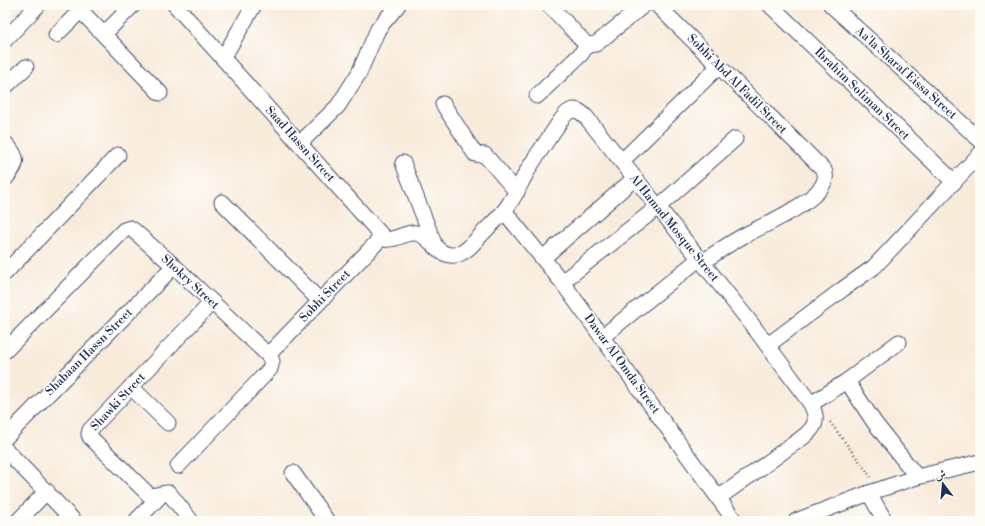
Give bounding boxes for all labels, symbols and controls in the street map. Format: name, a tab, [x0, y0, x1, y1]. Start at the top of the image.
street label: Aa'la Sharaf Eissa Street	[851, 23, 960, 123]
street label: Sobhi Abd Al Fadil Street	[684, 31, 791, 138]
street label: Ibrahim Soliman Street	[811, 45, 913, 144]
street label: Saad Hassn Street	[262, 103, 338, 186]
street label: Al Hamad Mosque Street	[625, 171, 722, 285]
street label: Shokry Street	[158, 251, 223, 313]
street label: Sobhi Street	[296, 266, 354, 325]
street label: Shabaan Hassn Street	[42, 305, 136, 399]
street label: Dawar Al Omda Street	[581, 311, 664, 417]
street label: Shawki Street	[87, 369, 149, 434]
north arrow	[923, 464, 963, 504]
text: ش	[933, 467, 948, 484]

